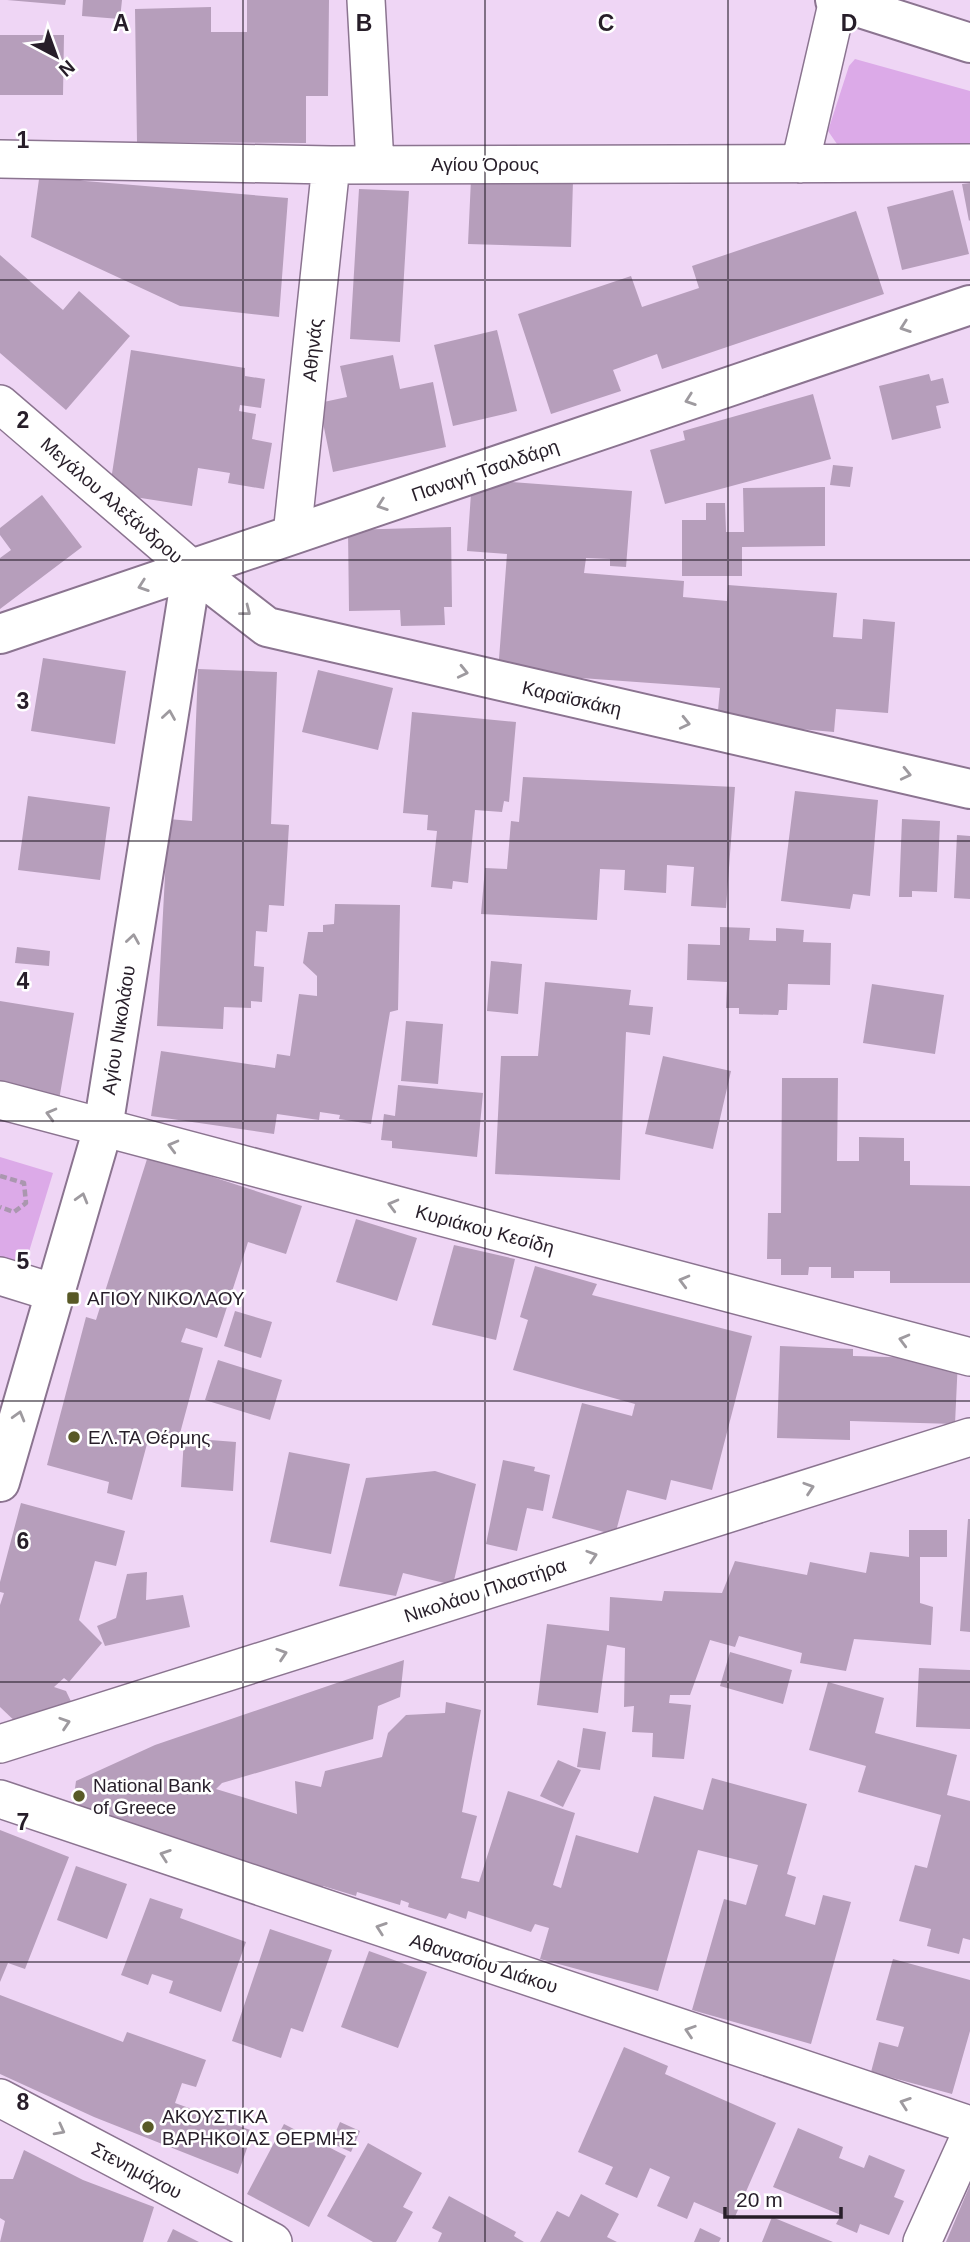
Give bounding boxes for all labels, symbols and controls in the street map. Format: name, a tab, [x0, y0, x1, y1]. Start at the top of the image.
text: A	[113, 10, 129, 36]
text: B	[356, 10, 372, 36]
text: C	[598, 10, 614, 36]
text: D	[841, 10, 857, 36]
north arrow	[21, 21, 91, 91]
text: N	[55, 56, 79, 81]
text: 1	[17, 127, 30, 153]
street label: Αγίου Όρους	[431, 154, 539, 175]
street label: Αθηνάς	[299, 317, 326, 383]
one-way arrow	[900, 319, 912, 333]
one-way arrow	[684, 392, 697, 406]
text: 2	[17, 407, 29, 433]
street label: Μεγάλου Αλεξάνδρου	[37, 433, 187, 568]
street label: Παναγή Τσαλδάρη	[409, 435, 562, 506]
one-way arrow	[376, 497, 388, 511]
one-way arrow	[137, 578, 150, 592]
one-way arrow	[238, 603, 251, 615]
one-way arrow	[457, 664, 469, 679]
street label: Καραϊσκάκη	[520, 677, 624, 720]
text: 3	[17, 688, 29, 714]
one-way arrow	[161, 709, 176, 721]
one-way arrow	[679, 715, 691, 730]
one-way arrow	[900, 766, 912, 781]
one-way arrow	[125, 934, 140, 945]
street label: Αγίου Νικολάου	[98, 964, 139, 1096]
text: 4	[17, 968, 30, 994]
one-way arrow	[46, 1108, 58, 1122]
one-way arrow	[167, 1140, 179, 1155]
one-way arrow	[74, 1192, 89, 1204]
one-way arrow	[387, 1198, 399, 1213]
street label: Κυριάκου Κεσίδη	[413, 1201, 557, 1258]
text: 5	[17, 1248, 30, 1274]
one-way arrow	[678, 1275, 690, 1290]
place label: ΑΓΙΟΥ ΝΙΚΟΛΑΟΥ	[87, 1288, 245, 1309]
marker: ΑΓΙΟΥ ΝΙΚΟΛΑΟΥ	[65, 1290, 81, 1306]
one-way arrow	[898, 1334, 910, 1348]
one-way arrow	[11, 1410, 25, 1422]
place label: ΕΛ.ΤΑ Θέρμης	[88, 1427, 210, 1448]
marker: ΕΛ.ΤΑ Θέρμης	[66, 1429, 82, 1445]
one-way arrow	[803, 1482, 815, 1496]
text: 6	[17, 1528, 29, 1554]
one-way arrow	[586, 1550, 598, 1565]
street label: Νικολάου Πλαστήρα	[401, 1554, 569, 1627]
one-way arrow	[276, 1648, 288, 1663]
one-way arrow	[58, 1717, 71, 1731]
place label: National Bank of Greece	[93, 1775, 212, 1818]
marker: National Bank of Greece	[71, 1788, 87, 1804]
text: 7	[17, 1809, 29, 1835]
one-way arrow	[160, 1849, 172, 1863]
one-way arrow	[375, 1922, 387, 1936]
street label: Αθανασίου Διάκου	[407, 1930, 560, 1997]
one-way arrow	[684, 2024, 696, 2039]
text: 8	[17, 2089, 30, 2115]
one-way arrow	[900, 2097, 912, 2111]
place label: ΑΚΟΥΣΤΙΚΑ ΒΑΡΗΚΟΙΑΣ ΘΕΡΜΗΣ	[162, 2106, 357, 2149]
marker: ΑΚΟΥΣΤΙΚΑ ΒΑΡΗΚΟΙΑΣ ΘΕΡΜΗΣ	[140, 2119, 156, 2135]
one-way arrow	[53, 2121, 66, 2135]
street label: Στενημάχου	[88, 2138, 186, 2203]
scale bar	[725, 2176, 841, 2220]
text: 20 m	[736, 2188, 783, 2211]

